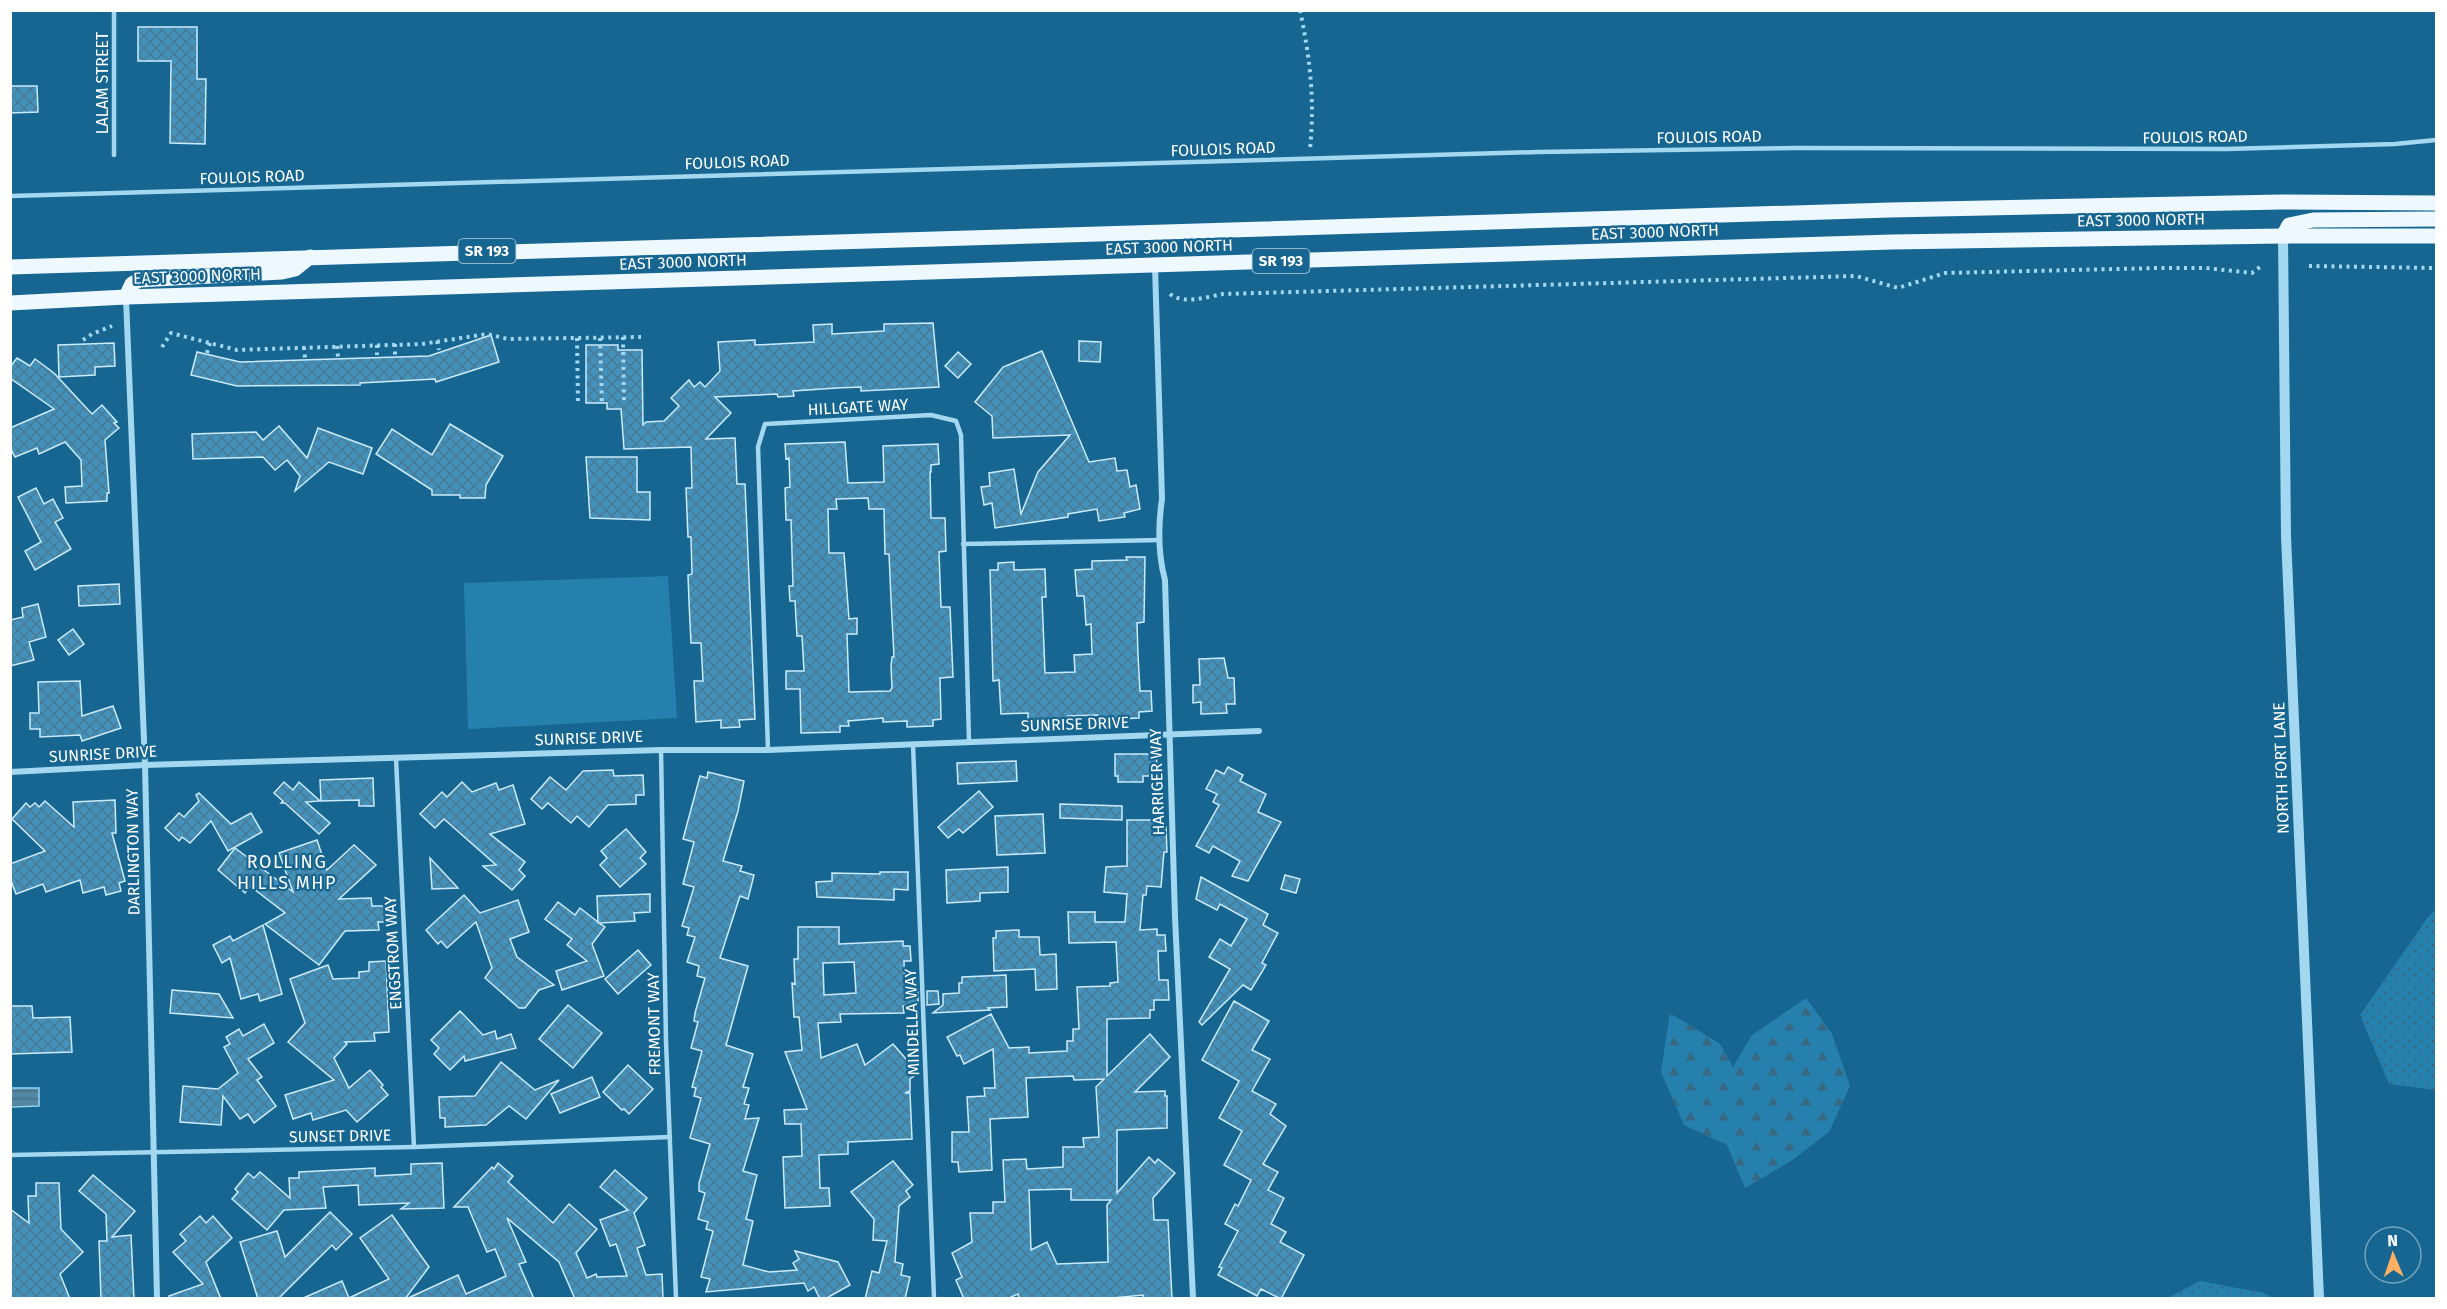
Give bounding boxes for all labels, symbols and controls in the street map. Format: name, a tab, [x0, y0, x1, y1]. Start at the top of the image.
street label: LALAM STREET	[93, 31, 112, 134]
street label: FOULOIS ROAD	[1656, 127, 1762, 147]
street label: FOULOIS ROAD	[2142, 127, 2248, 147]
street label: FOULOIS ROAD	[1170, 138, 1276, 160]
street label: FOULOIS ROAD	[684, 151, 790, 173]
street label: FOULOIS ROAD	[199, 166, 305, 188]
street label: EAST 3000 NORTH	[2077, 209, 2205, 231]
street label: EAST 3000 NORTH	[1591, 220, 1719, 244]
street label: EAST 3000 NORTH	[1105, 235, 1233, 259]
road number: SR 193	[458, 239, 516, 263]
road number: SR 193	[1252, 249, 1310, 273]
street label: EAST 3000 NORTH	[619, 250, 747, 274]
street label: EAST 3000 NORTH	[133, 264, 261, 288]
street label: HILLGATE WAY	[807, 395, 909, 419]
street label: NORTH FORT LANE	[2269, 702, 2293, 834]
street label: SUNRISE DRIVE	[1021, 713, 1129, 735]
street label: SUNRISE DRIVE	[535, 727, 643, 749]
street label: HARRIGER WAY	[1146, 728, 1168, 836]
street label: SUNRISE DRIVE	[48, 742, 158, 766]
street label: DARLINGTON WAY	[122, 788, 144, 916]
district label: ROLLING HILLS MHP	[237, 851, 337, 894]
street label: ENGSTROM WAY	[381, 895, 405, 1010]
street label: MINDELLA WAY	[901, 968, 923, 1076]
street label: FREMONT WAY	[644, 972, 664, 1076]
street label: SUNSET DRIVE	[289, 1126, 391, 1146]
north arrow	[2363, 1225, 2423, 1285]
text: N	[2387, 1231, 2398, 1250]

